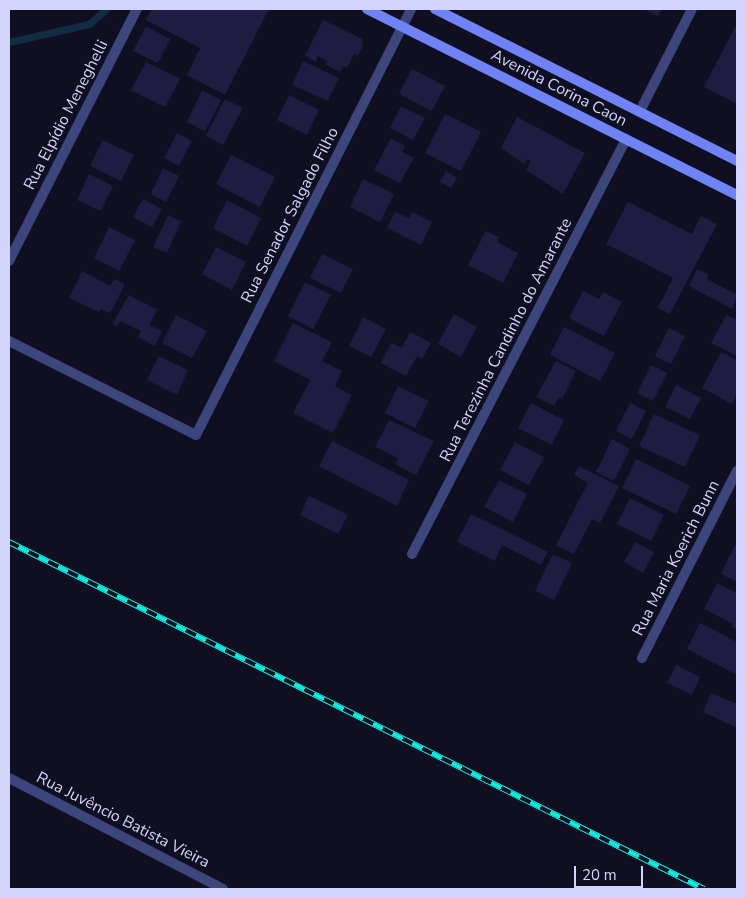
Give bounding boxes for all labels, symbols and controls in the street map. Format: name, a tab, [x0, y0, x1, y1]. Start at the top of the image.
street label: Rua Elpídio Meneghelli	[20, 37, 112, 193]
street label: Avenida Corina Caon	[488, 45, 630, 131]
street label: Rua Senador Salgado Filho	[237, 124, 343, 306]
street label: Rua Terezinha Candinho do Amarante	[436, 215, 576, 465]
street label: Rua Maria Koerich Bunn	[628, 477, 724, 639]
street label: Rua Juvêncio Batista Vieira	[33, 768, 213, 872]
scale bar	[576, 856, 645, 888]
text: 20 m	[582, 865, 617, 885]

